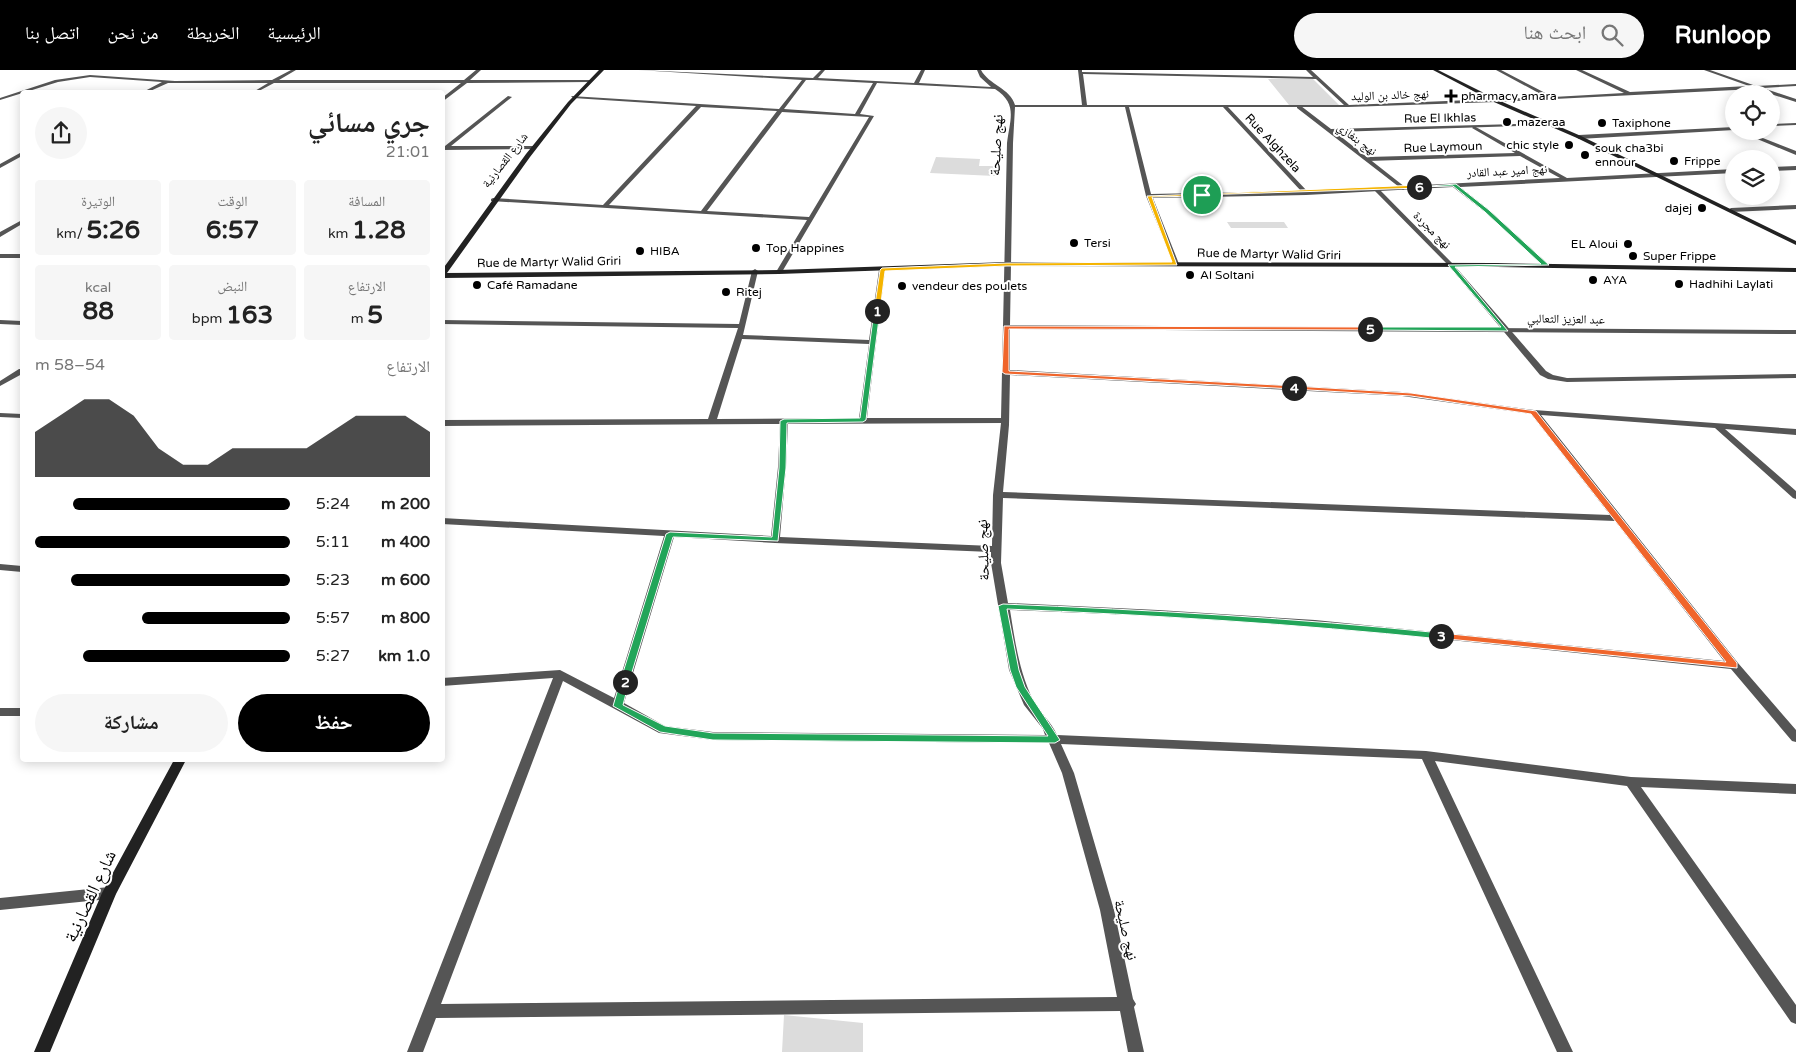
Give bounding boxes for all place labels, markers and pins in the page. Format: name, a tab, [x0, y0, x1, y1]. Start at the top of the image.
place label: pharmacy amara	[1461, 89, 1557, 103]
marker: pharmacy amara	[1445, 90, 1457, 102]
place label: mazeraa	[1517, 115, 1566, 129]
marker: mazeraa	[1501, 116, 1513, 128]
place label: Taxiphone	[1612, 116, 1671, 130]
marker: Taxiphone	[1596, 117, 1608, 129]
place label: chic style	[1506, 138, 1559, 152]
marker: chic style	[1563, 139, 1575, 151]
place label: souk cha3bi ennour	[1595, 141, 1664, 169]
marker: souk cha3bi ennour	[1579, 149, 1591, 161]
place label: Frippe	[1684, 154, 1721, 168]
marker: Frippe	[1668, 155, 1680, 167]
pin	[1181, 174, 1223, 216]
pin: 6	[1406, 174, 1432, 200]
place label: dajej	[1665, 201, 1692, 215]
marker: dajej	[1696, 202, 1708, 214]
place label: Tersi	[1084, 236, 1111, 250]
marker: Tersi	[1068, 237, 1080, 249]
place label: EL Aloui	[1571, 237, 1618, 251]
marker: EL Aloui	[1622, 238, 1634, 250]
place label: Top Happines	[766, 241, 845, 255]
marker: Top Happines	[750, 242, 762, 254]
place label: HIBA	[650, 244, 680, 258]
marker: HIBA	[634, 245, 646, 257]
place label: Super Frippe	[1643, 249, 1716, 263]
marker: Super Frippe	[1627, 250, 1639, 262]
place label: Al Soltani	[1200, 268, 1254, 282]
marker: Al Soltani	[1184, 269, 1196, 281]
place label: AYA	[1603, 273, 1627, 287]
marker: AYA	[1587, 274, 1599, 286]
place label: Hadhihi Laylati	[1689, 277, 1773, 291]
place label: Café Ramadane	[487, 278, 578, 292]
marker: Hadhihi Laylati	[1673, 278, 1685, 290]
marker: Café Ramadane	[471, 279, 483, 291]
place label: vendeur des poulets	[912, 279, 1028, 293]
marker: vendeur des poulets	[896, 280, 908, 292]
place label: Ritej	[736, 285, 762, 299]
marker: Ritej	[720, 286, 732, 298]
pin: 1	[864, 298, 890, 324]
pin: 5	[1358, 316, 1382, 342]
pin: 4	[1282, 376, 1306, 400]
pin: 3	[1428, 624, 1454, 648]
pin: 2	[612, 670, 638, 694]

